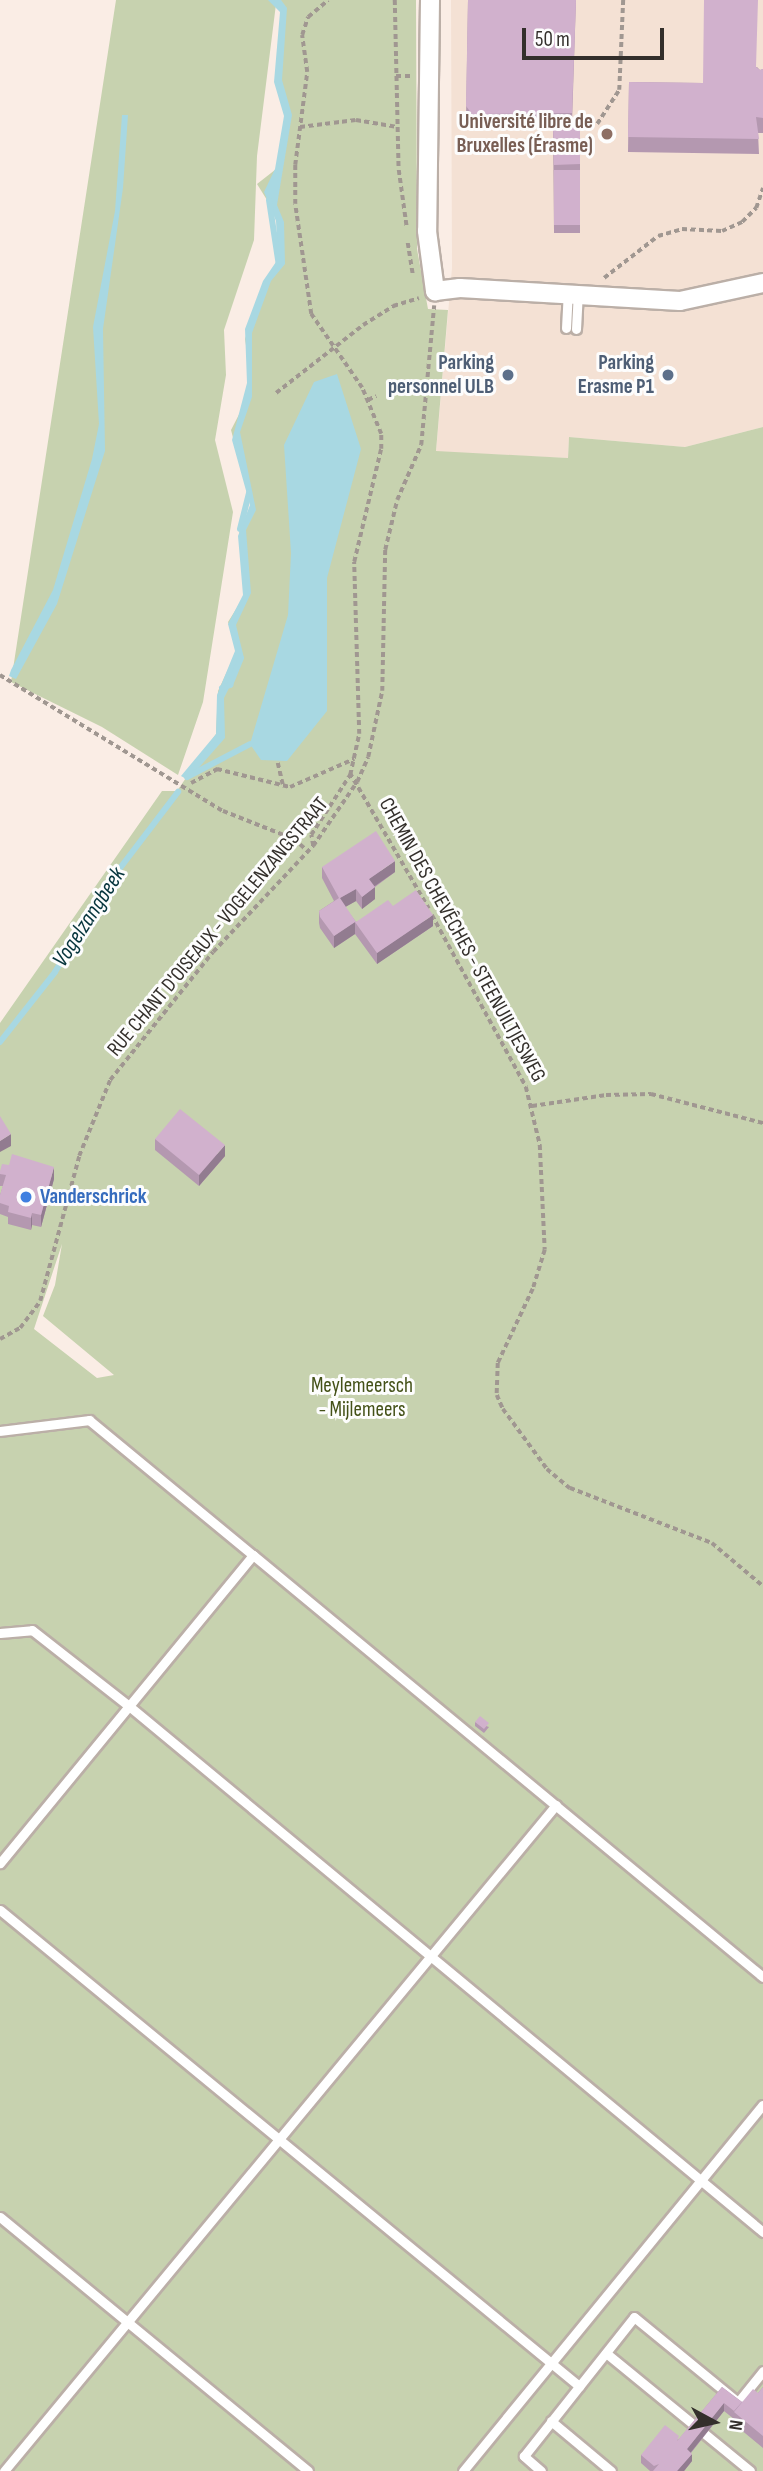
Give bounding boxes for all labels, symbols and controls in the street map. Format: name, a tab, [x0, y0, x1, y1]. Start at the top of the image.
scale bar	[525, 14, 667, 58]
text: 50 m	[535, 27, 570, 52]
place label: Université libre de Bruxelles (Érasme)	[456, 109, 593, 159]
marker: Université libre de Bruxelles (Érasme)	[599, 126, 615, 142]
place label: Parking personnel ULB	[388, 350, 494, 400]
place label: Parking Erasme P1	[578, 350, 654, 400]
marker: Parking personnel ULB	[500, 367, 516, 383]
marker: Parking Erasme P1	[660, 367, 676, 383]
street label: RUE CHANT D'OISEAUX - VOGELENZANGSTRAAT	[102, 792, 334, 1062]
street label: CHEMIN DES CHEVÊCHES - STEENUILTJESWEG	[373, 793, 551, 1087]
water label: Vogelzangbeek	[47, 862, 131, 972]
place label: Vanderschrick	[40, 1184, 147, 1210]
marker: Vanderschrick	[18, 1189, 34, 1205]
park label: Meylemeersch - Mijlemeers	[311, 1373, 413, 1423]
north arrow	[679, 2387, 749, 2457]
text: N	[723, 2418, 747, 2432]

